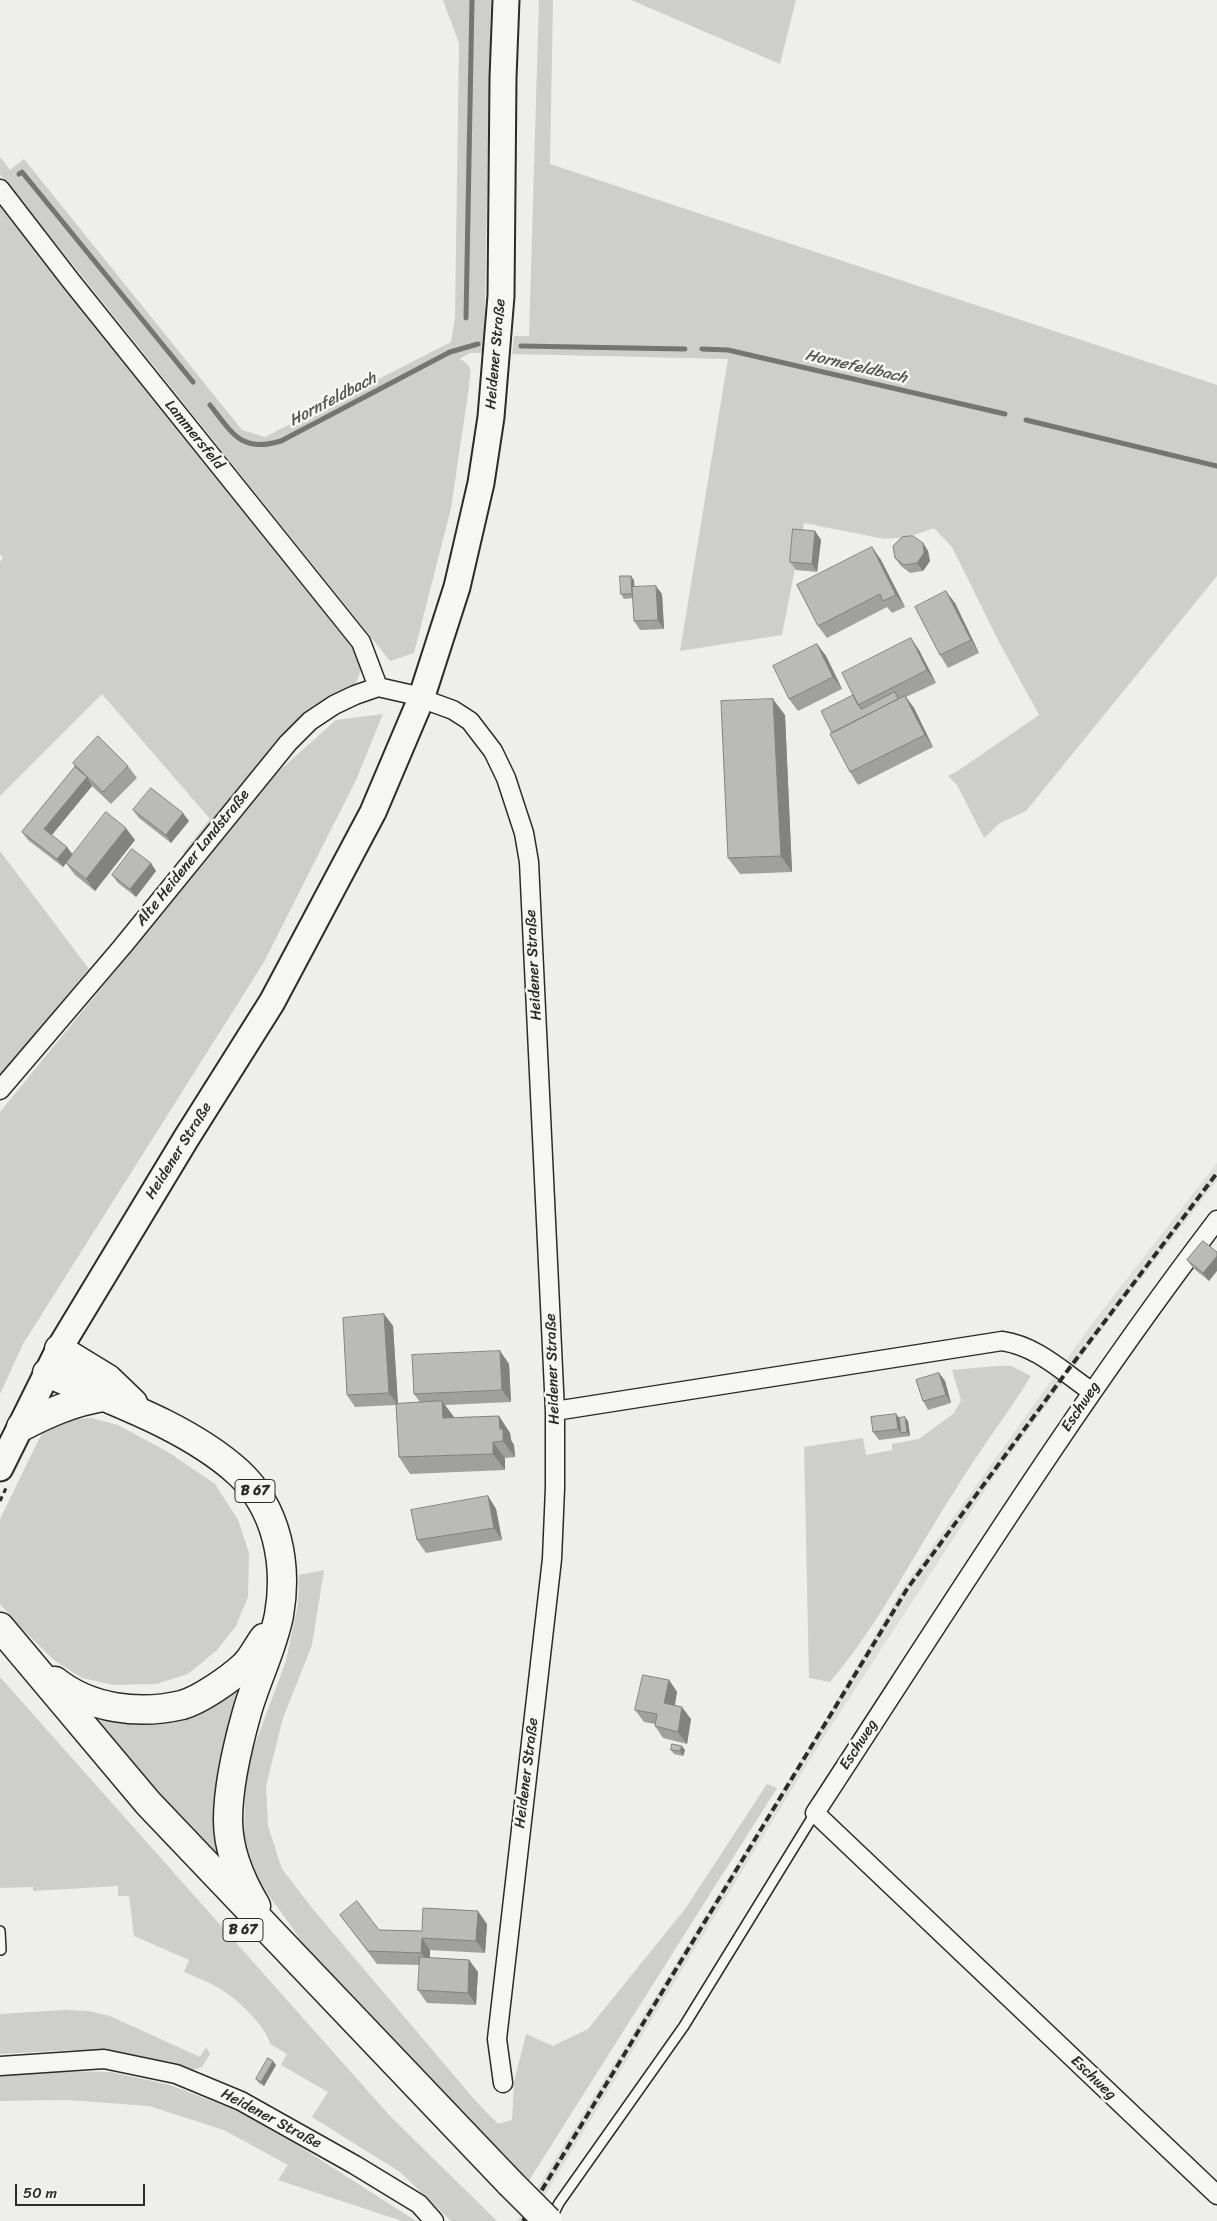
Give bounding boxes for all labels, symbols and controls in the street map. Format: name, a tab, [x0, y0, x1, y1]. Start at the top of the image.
street label: Heidener Straße	[482, 298, 510, 410]
water label: Hornefeldbach	[803, 346, 909, 388]
water label: Hornfeldbach	[286, 369, 380, 431]
street label: Lammersfeld	[161, 397, 227, 473]
street label: Alte Heidener Landstraße	[132, 786, 254, 930]
street label: Heidener Straße	[522, 909, 546, 1021]
street label: Heidener Straße	[142, 1099, 216, 1203]
street label: Heidener Straße	[542, 1313, 564, 1425]
street label: Eschweg	[1058, 1379, 1104, 1435]
road number: B 67	[235, 1480, 275, 1502]
street label: Heidener Straße	[511, 1717, 543, 1829]
street label: Eschweg	[836, 1717, 882, 1773]
road number: B 67	[223, 1918, 263, 1942]
street label: Eschweg	[1067, 2052, 1119, 2104]
street label: Heidener Straße	[218, 2085, 324, 2153]
scale bar	[18, 2174, 148, 2206]
text: 50 m	[23, 2180, 57, 2206]

